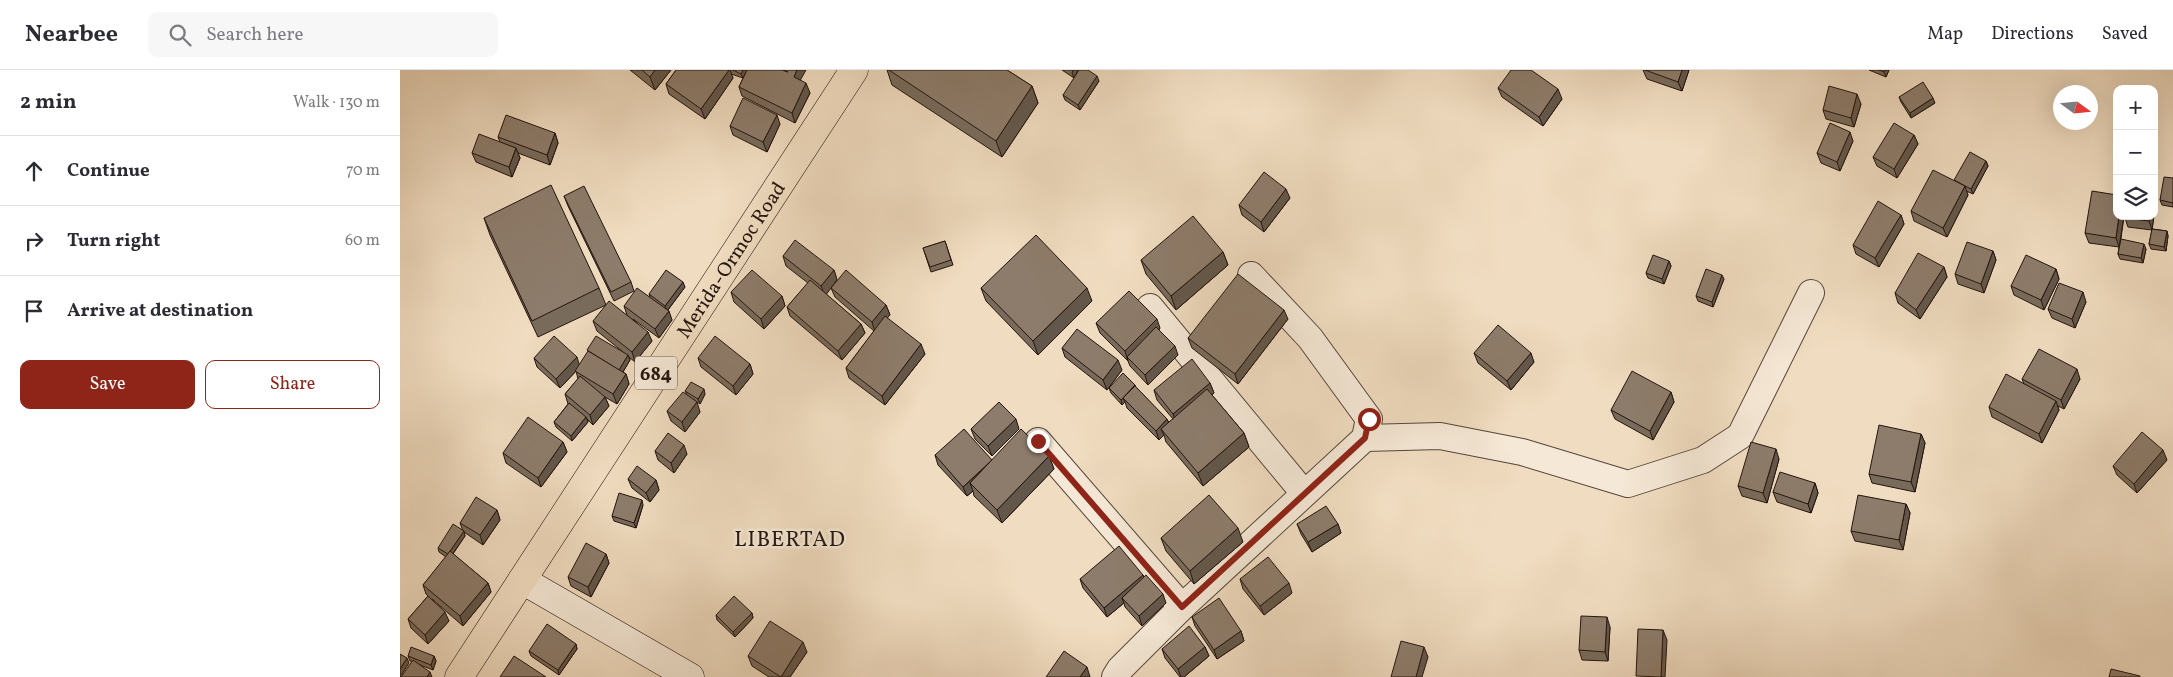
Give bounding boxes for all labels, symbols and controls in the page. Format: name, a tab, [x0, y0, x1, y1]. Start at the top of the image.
search box	[148, 12, 498, 57]
text: Nearbee	[25, 18, 118, 52]
icon: search	[166, 21, 194, 49]
text: Search here	[206, 22, 303, 48]
text: Map	[1927, 22, 1963, 47]
text: Directions	[1991, 22, 2074, 47]
text: Saved	[2102, 22, 2148, 47]
north arrow	[2053, 85, 2098, 130]
map controls	[2113, 85, 2158, 220]
button: +	[2113, 85, 2158, 130]
text: 2 min	[20, 88, 77, 117]
text: Walk · 130 m	[293, 92, 380, 114]
button: −	[2113, 130, 2158, 175]
icon: ahead	[20, 157, 48, 185]
text: Continue	[67, 158, 150, 184]
text: 70 m	[346, 160, 380, 182]
button: layers	[2113, 175, 2158, 220]
street label: Merida-Ormoc Road	[671, 177, 794, 344]
icon: right	[20, 227, 48, 255]
text: Turn right	[67, 228, 160, 254]
text: 60 m	[345, 230, 380, 252]
icon: arrive	[20, 297, 48, 325]
text: Arrive at destination	[67, 298, 253, 324]
road number: 684	[635, 356, 677, 390]
button: Save	[20, 360, 195, 409]
button: Share	[205, 360, 380, 409]
route start	[1358, 408, 1381, 431]
route end	[1027, 430, 1050, 453]
district label: LIBERTAD	[734, 525, 846, 556]

